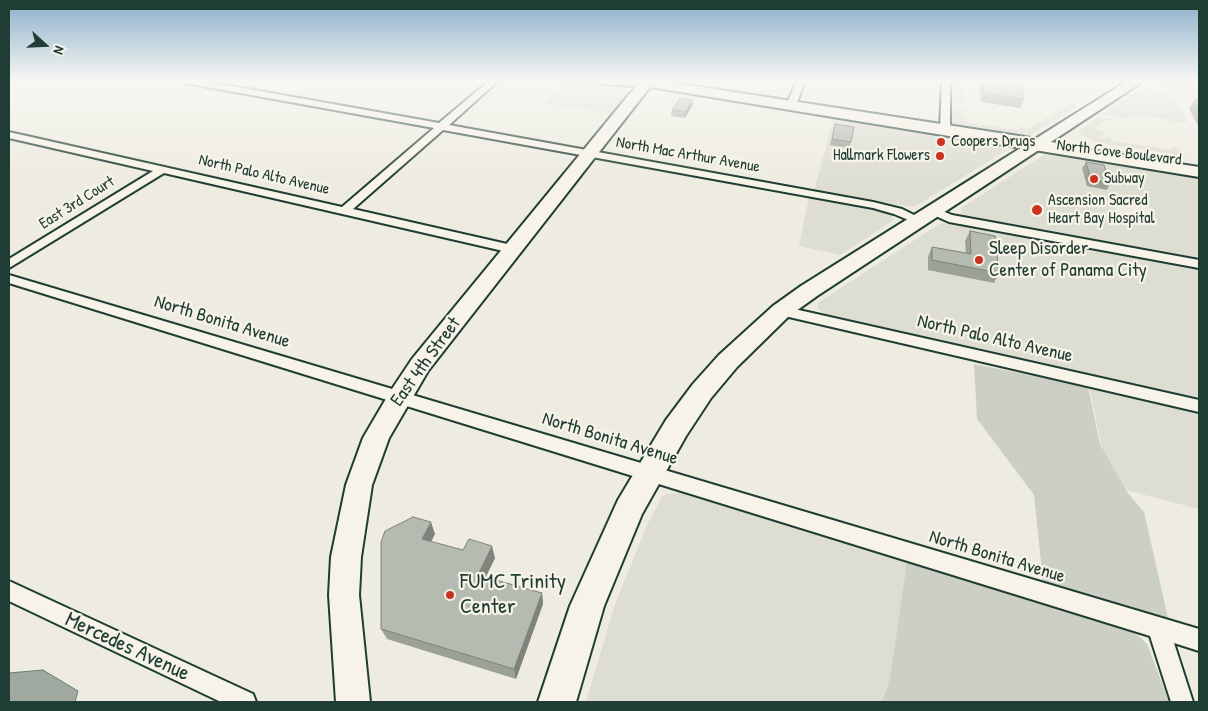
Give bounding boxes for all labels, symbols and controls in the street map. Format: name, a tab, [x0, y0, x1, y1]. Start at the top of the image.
north arrow	[20, 20, 70, 70]
text: N	[49, 44, 70, 57]
place label: Coopers Drugs	[951, 132, 1035, 152]
street label: North Mac Arthur Avenue	[615, 133, 761, 177]
marker: Coopers Drugs	[935, 136, 947, 148]
street label: North Cove Boulevard	[1056, 136, 1182, 170]
place label: Hallmark Flowers	[833, 146, 930, 166]
marker: Hallmark Flowers	[934, 150, 946, 162]
street label: North Palo Alto Avenue	[197, 151, 331, 199]
place label: Subway	[1104, 169, 1145, 189]
street label: East 3rd Court	[36, 172, 118, 234]
marker: Subway	[1088, 173, 1100, 185]
place label: Ascension Sacred Heart Bay Hospital	[1048, 191, 1155, 229]
marker: Ascension Sacred Heart Bay Hospital	[1030, 203, 1044, 217]
place label: Sleep Disorder Center of Panama City	[989, 238, 1147, 282]
marker: Sleep Disorder Center of Panama City	[973, 254, 985, 266]
street label: North Bonita Avenue	[151, 291, 293, 353]
street label: North Palo Alto Avenue	[915, 310, 1075, 368]
street label: East 4th Street	[386, 313, 466, 411]
street label: North Bonita Avenue	[539, 408, 681, 470]
street label: North Bonita Avenue	[926, 526, 1068, 588]
place label: FUMC Trinity Center	[460, 569, 566, 620]
marker: FUMC Trinity Center	[444, 589, 456, 601]
street label: Mercedes Avenue	[61, 607, 193, 687]

